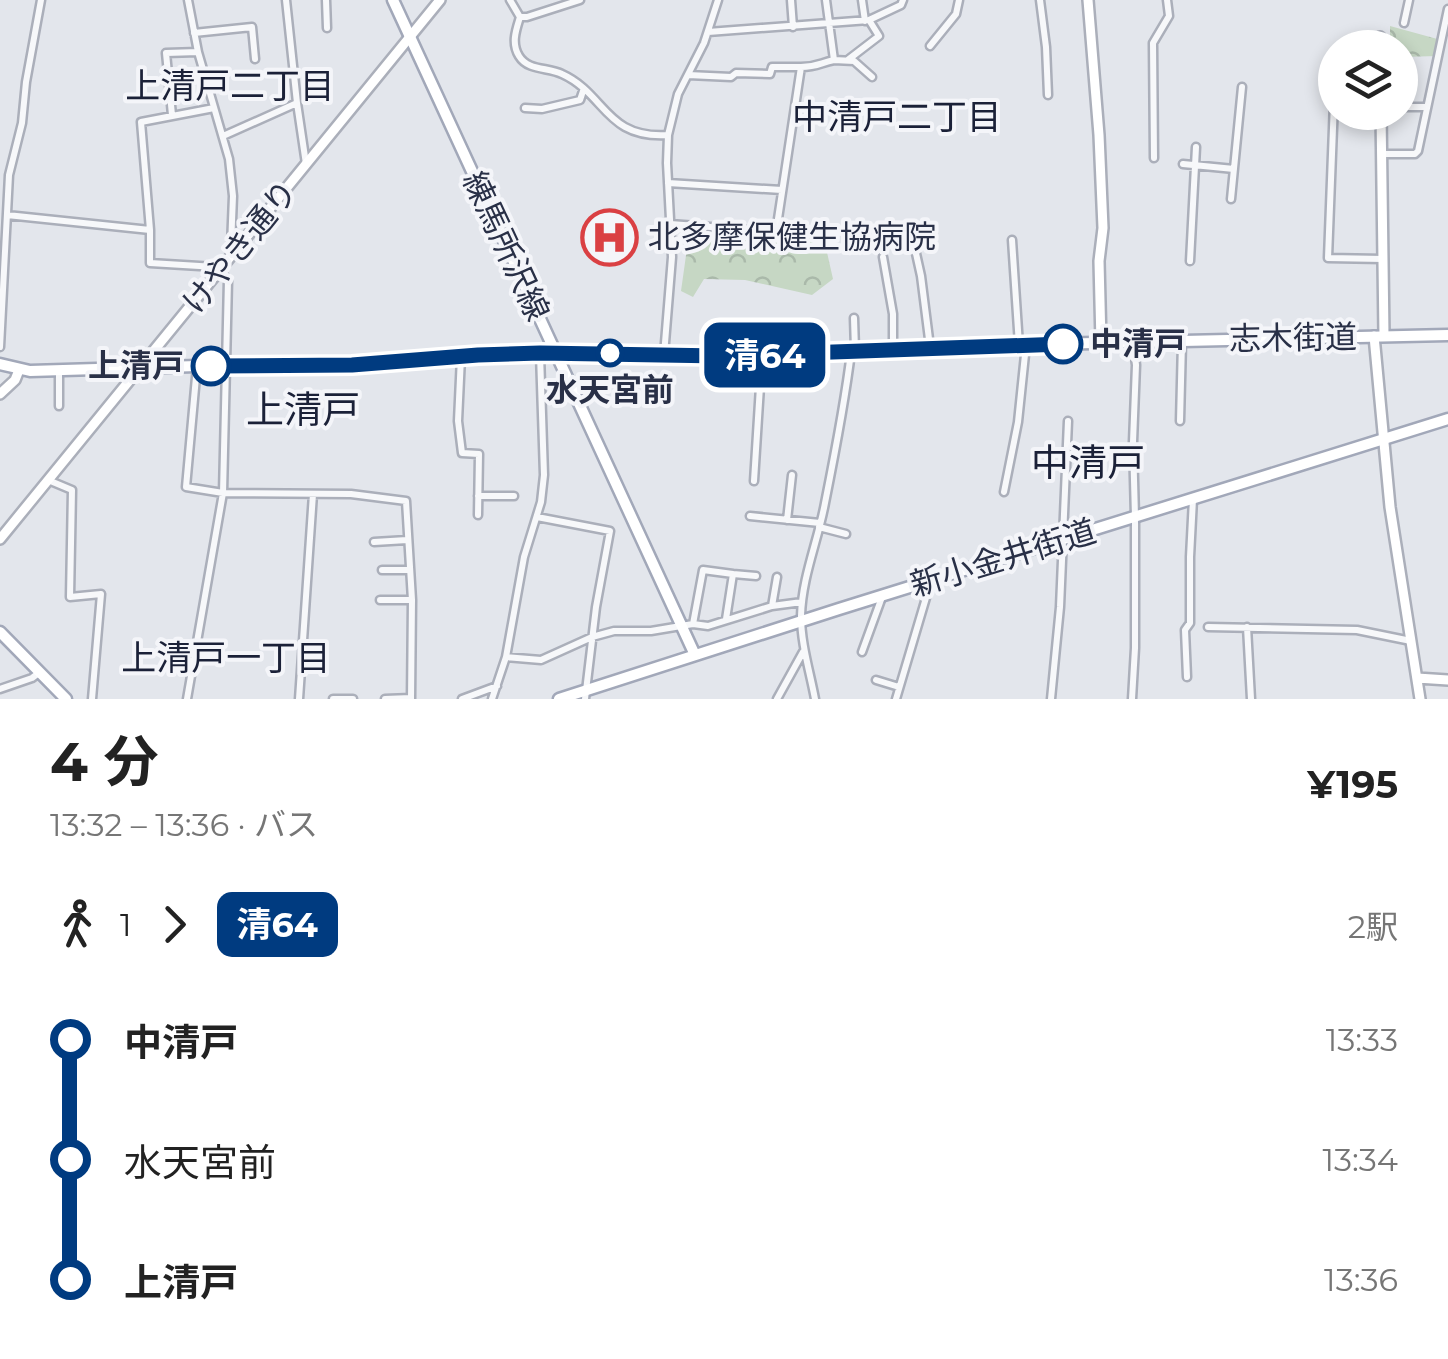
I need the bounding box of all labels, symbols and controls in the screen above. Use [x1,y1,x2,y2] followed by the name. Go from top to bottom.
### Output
[1318,30,1418,130] map controls
[1318,30,1418,130] button: layers
[125,64,335,107] district label: 上清戸二丁目
[792,95,1002,138] district label: 中清戸二丁目
[455,165,558,327] street label: 練馬所沢線
[174,172,305,321] street label: けやき通り
[579,207,639,267] hospital icon: 北多摩保健生協病院
[648,217,936,256] place label: 北多摩保健生協病院
[1229,317,1357,358] street label: 志木街道
[708,322,822,388] line badge: 清64
[1090,324,1186,363] place label: 中清戸
[1044,325,1082,363] marker: 中清戸
[724,334,806,377] text: 清64
[597,340,623,366] marker: 水天宮前
[88,346,184,385] place label: 上清戸
[192,347,230,385] marker: 上清戸
[546,370,674,409] place label: 水天宮前
[246,386,360,433] district label: 上清戸
[1031,439,1145,486] district label: 中清戸
[905,511,1100,604] street label: 新小金井街道
[121,636,331,679] district label: 上清戸一丁目
[50,728,158,795] text: 4 分
[1307,761,1398,808] text: ¥195
[50,805,318,844] text: 13:32 – 13:36 · バス
[50,897,105,952] icon: walk
[147,897,202,952] icon: forward
[237,903,318,946] text: 清64
[120,905,132,944] text: 1
[1348,907,1398,946] text: 2駅
[124,1019,238,1066] text: 中清戸
[1326,1020,1398,1059] text: 13:33
[124,1139,276,1186] text: 水天宮前
[1322,1140,1398,1179] text: 13:34
[124,1259,238,1306] text: 上清戸
[1324,1260,1398,1299] text: 13:36

